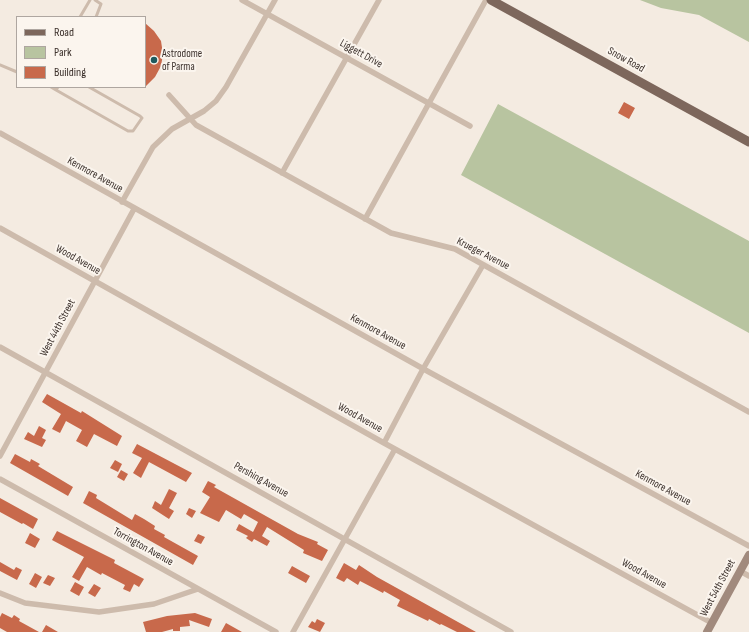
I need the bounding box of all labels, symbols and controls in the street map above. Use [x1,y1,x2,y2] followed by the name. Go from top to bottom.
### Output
[16,16,146,88] legend
[54,25,74,40] text: Road
[337,37,385,71] street label: Liggett Drive
[605,44,647,76] street label: Snow Road
[54,45,72,60] text: Park
[162,47,202,73] place label: Astrodome of Parma
[149,55,159,65] marker: Astrodome of Parma
[54,65,86,80] text: Building
[65,154,125,196] street label: Kenmore Avenue
[454,235,512,273] street label: Krueger Avenue
[53,242,103,278] street label: Wood Avenue
[37,297,79,359] street label: West 44th Street
[348,311,408,353] street label: Kenmore Avenue
[335,400,385,436] street label: Wood Avenue
[231,460,291,500] street label: Pershing Avenue
[633,467,693,509] street label: Kenmore Avenue
[111,525,175,569] street label: Torrington Avenue
[619,556,669,592] street label: Wood Avenue
[697,557,739,619] street label: West 54th Street

